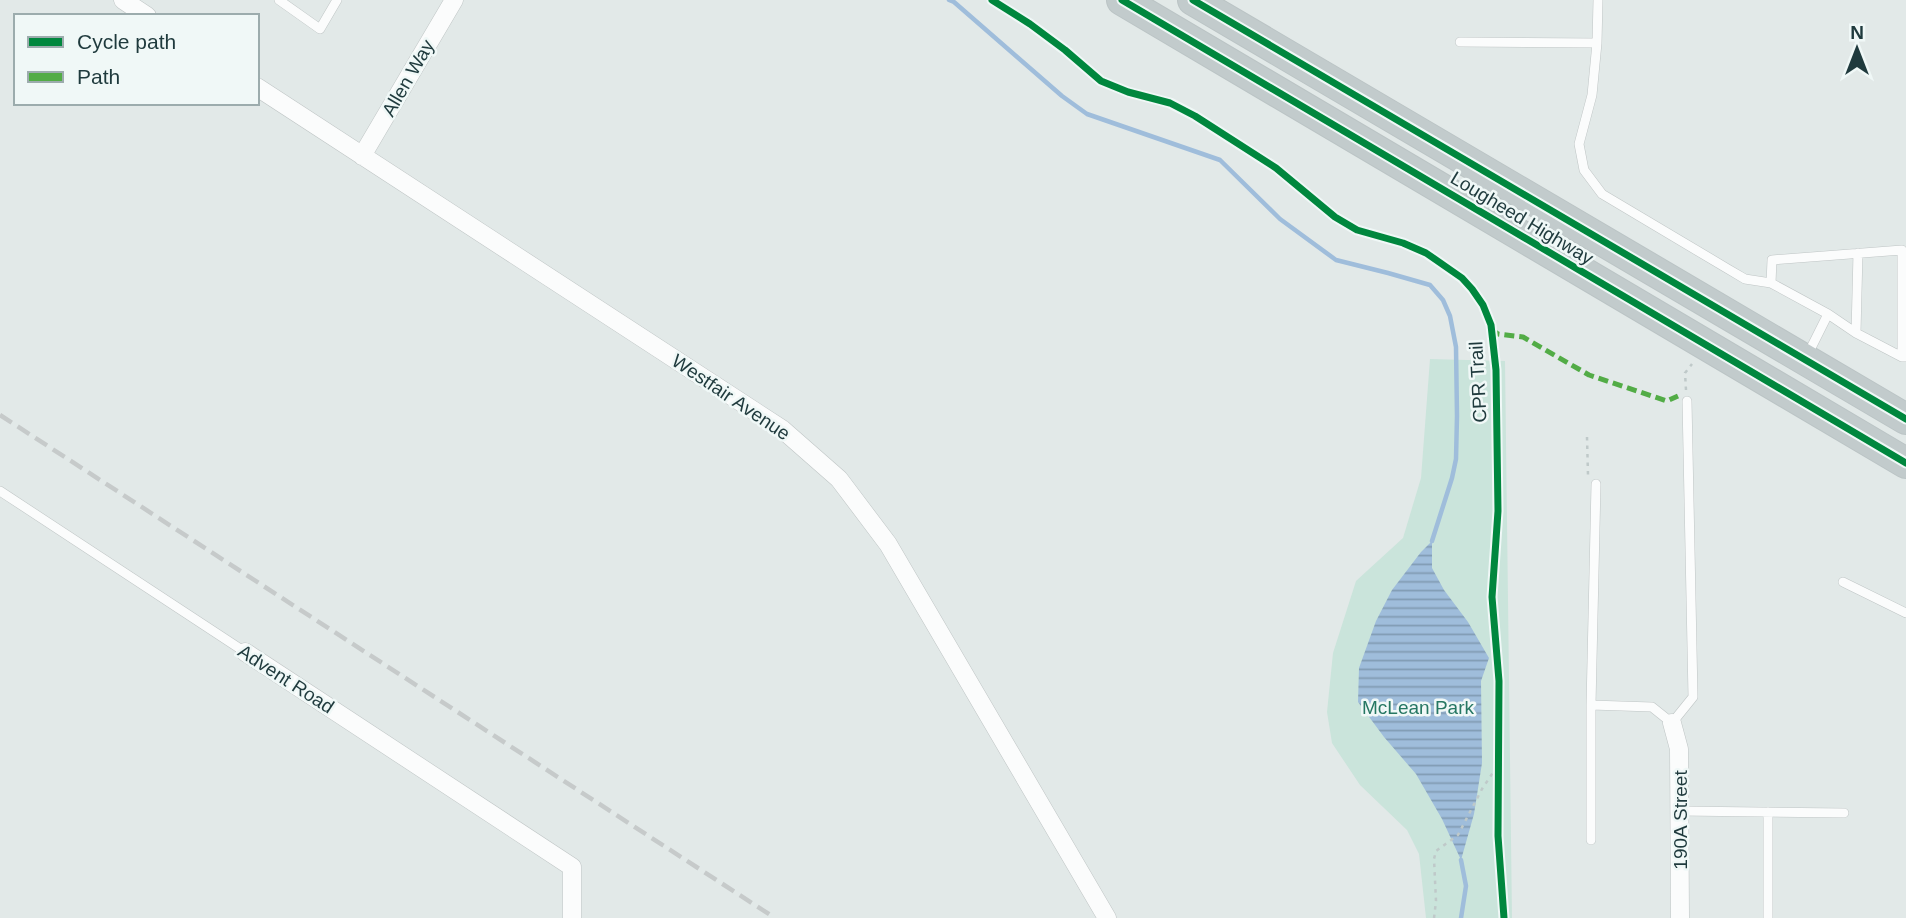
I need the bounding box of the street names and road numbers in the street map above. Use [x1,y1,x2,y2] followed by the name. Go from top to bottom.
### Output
[378,36,439,120] street label: Allen Way
[1447,167,1598,269] street label: Lougheed Highway
[1465,341,1491,423] street label: CPR Trail
[668,350,794,444] street label: Westfair Avenue
[234,640,338,718] street label: Advent Road
[1670,770,1691,870] street label: 190A Street

